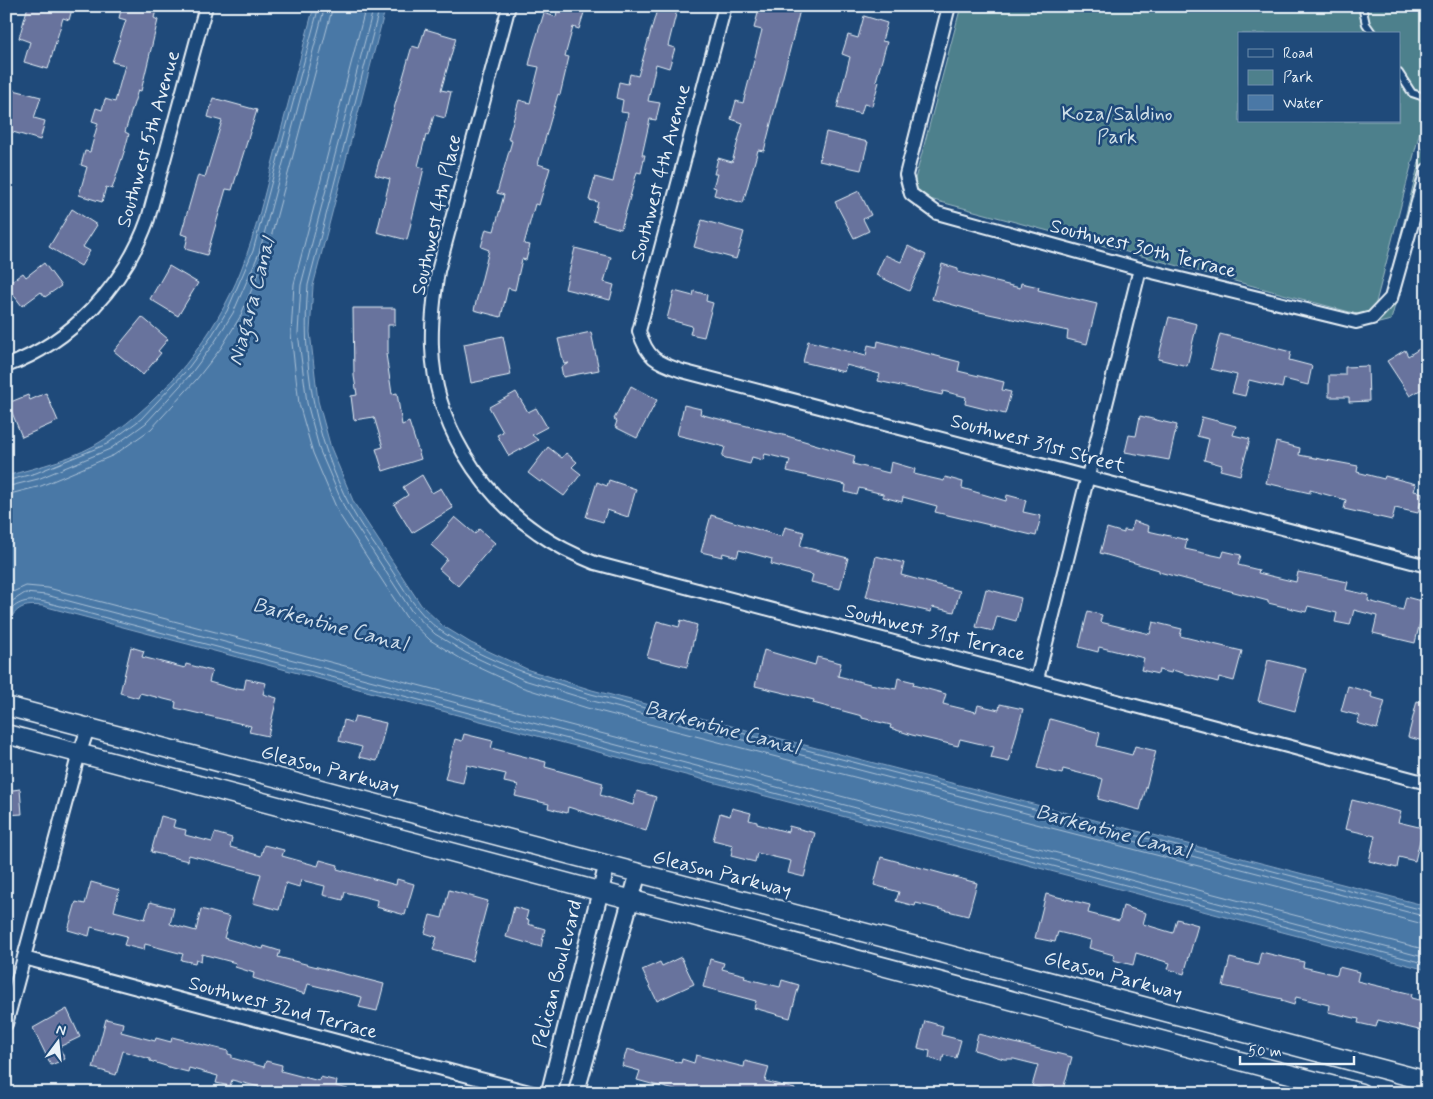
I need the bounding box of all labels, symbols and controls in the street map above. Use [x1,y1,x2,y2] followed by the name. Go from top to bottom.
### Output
[1238,32,1400,122] legend
[1283,44,1313,64] text: Road
[111,47,187,231] street label: Southwest 5th Avenue
[1283,68,1313,88] text: Park
[624,81,698,265] street label: Southwest 4th Avenue
[1283,94,1323,114] text: Water
[1061,101,1173,151] park label: Koza/Saldino Park
[405,132,469,298] street label: Southwest 4th Place
[1047,213,1239,285] street label: Southwest 30th Terrace
[222,233,285,369] water label: Niagara Canal
[947,408,1129,480] street label: Southwest 31st Street
[249,591,412,660] water label: Barkentine Canal
[842,597,1028,669] street label: Southwest 31st Terrace
[641,694,804,763] water label: Barkentine Canal
[258,739,402,801] street label: Gleason Parkway
[1032,798,1195,867] water label: Barkentine Canal
[650,844,794,904] street label: Gleason Parkway
[527,897,589,1051] street label: Pelican Boulevard
[1041,945,1185,1007] street label: Gleason Parkway
[186,970,380,1046] street label: Southwest 32nd Terrace
[32,1016,82,1066] north arrow
[54,1021,68,1040] text: N
[1240,1034,1354,1066] scale bar
[1248,1042,1282,1062] text: 50 m

